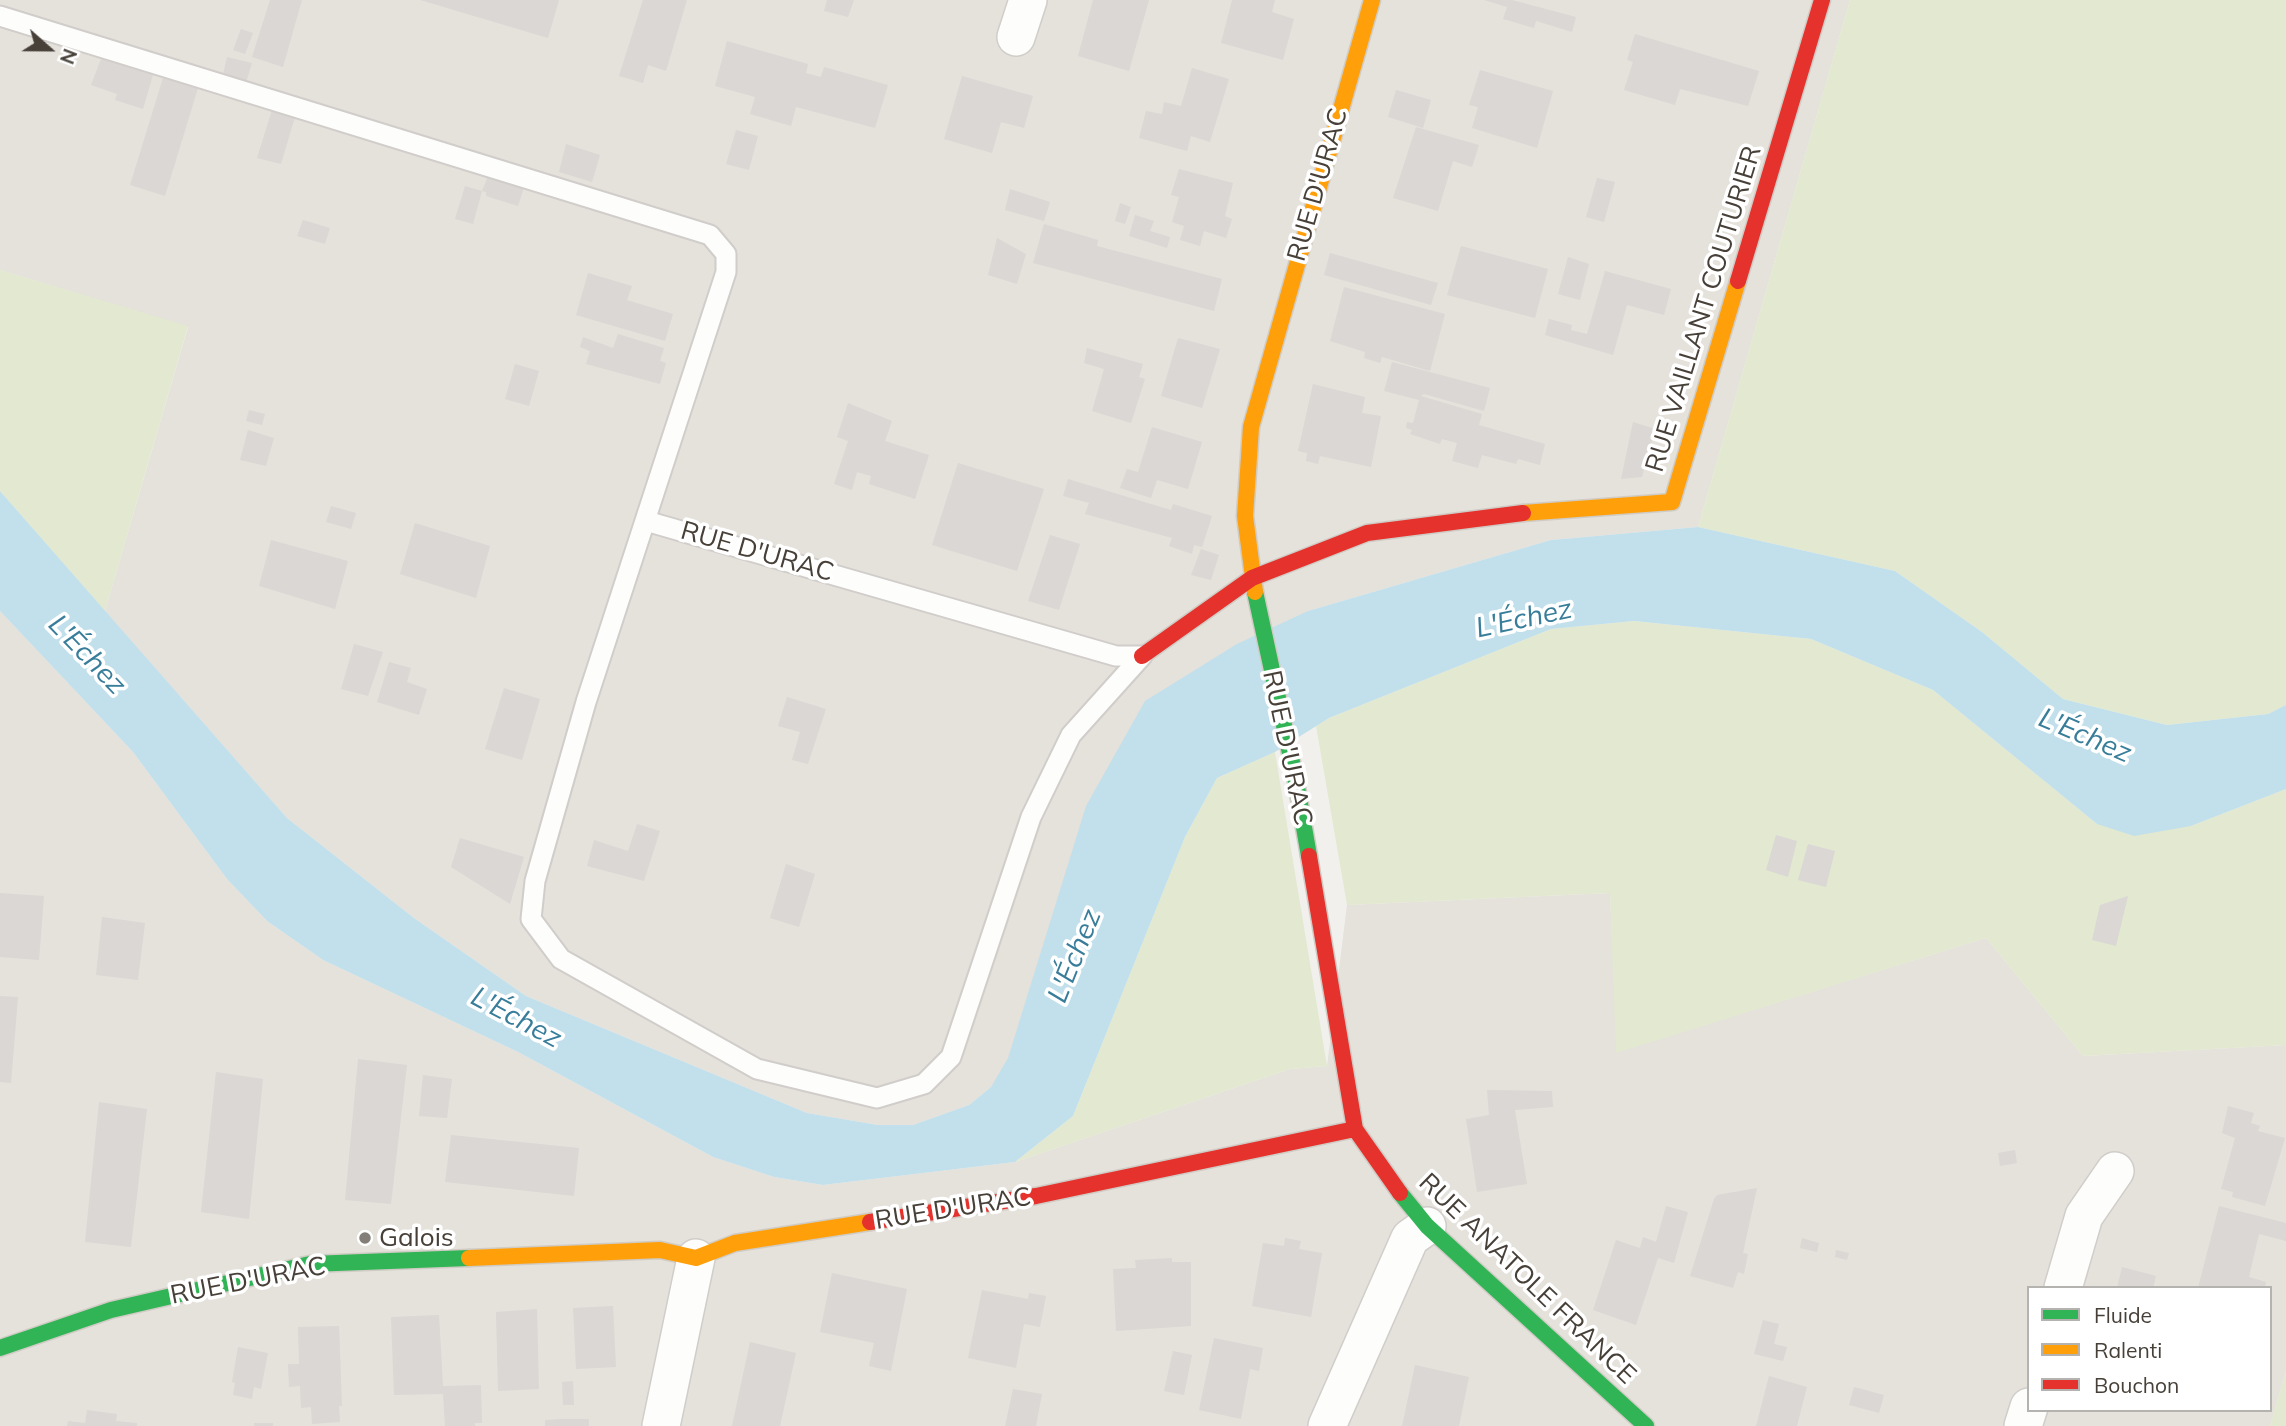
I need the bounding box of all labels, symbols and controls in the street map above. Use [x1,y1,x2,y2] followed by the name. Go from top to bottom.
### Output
[14,14,84,84] north arrow
[55,46,82,68] text: N
[1281,105,1355,265] street label: RUE D'URAC
[1639,142,1769,476] street label: RUE VAILLANT COUTURIER
[677,515,837,589] street label: RUE D'URAC
[1473,592,1575,646] water label: L'Échez
[41,608,133,702] water label: L'Échez
[1255,668,1319,828] street label: RUE D'URAC
[2033,701,2137,771] water label: L'Échez
[1041,904,1109,1008] water label: L'Échez
[465,980,567,1056] water label: L'Échez
[1412,1167,1642,1391] street label: RUE ANATOLE FRANCE
[873,1181,1033,1237] street label: RUE D'URAC
[379,1222,454,1254] place label: Galois
[357,1230,373,1246] marker: Galois
[168,1251,328,1311] street label: RUE D'URAC
[2027,1286,2272,1412] legend
[2094,1302,2152,1328] text: Fluide
[2094,1337,2162,1363] text: Ralenti
[2094,1372,2179,1398] text: Bouchon

